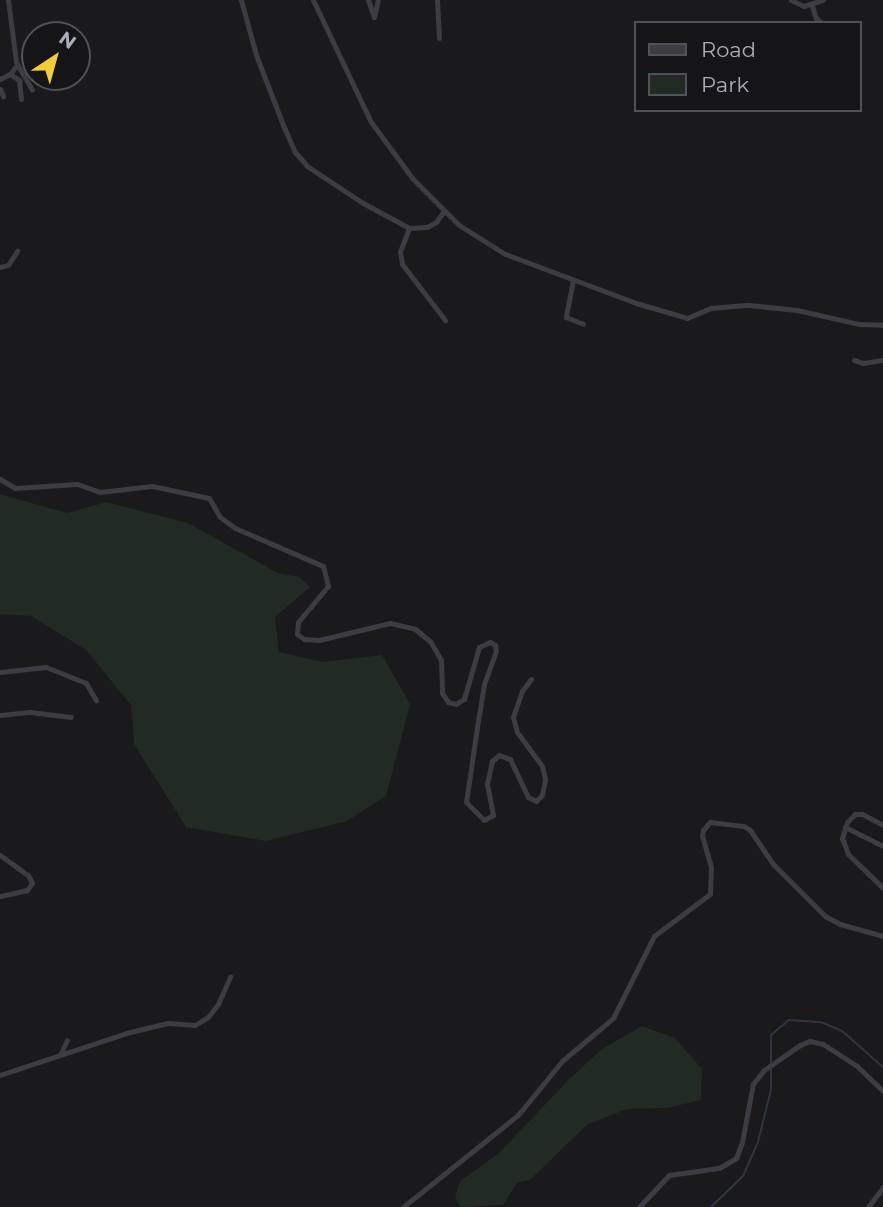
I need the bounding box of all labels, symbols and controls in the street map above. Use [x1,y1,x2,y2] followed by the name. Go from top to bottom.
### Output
[21,21,91,91] north arrow
[634,21,862,112] legend
[54,26,80,54] text: N
[701,37,756,62] text: Road
[701,72,749,97] text: Park

